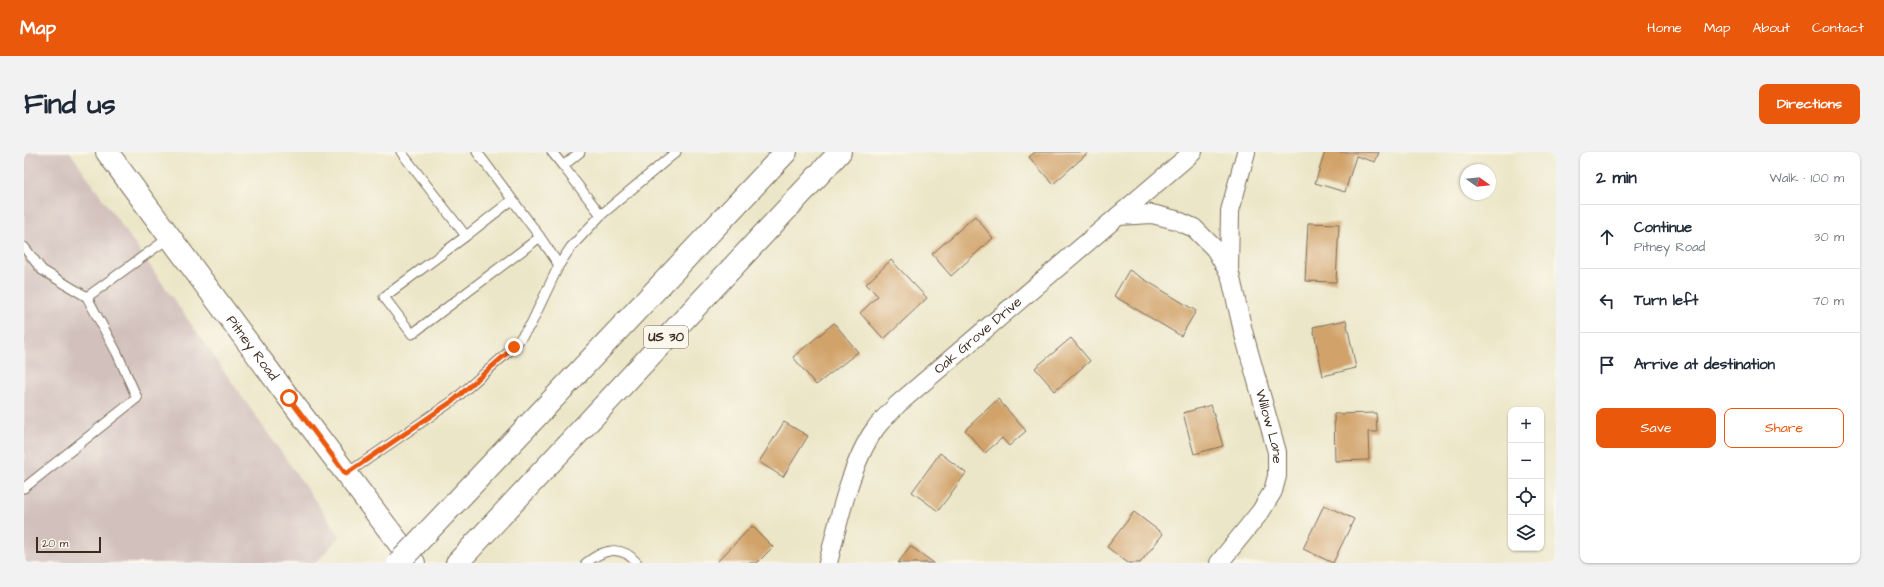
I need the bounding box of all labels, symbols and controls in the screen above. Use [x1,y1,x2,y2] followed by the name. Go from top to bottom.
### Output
[20,15,56,42] text: Map
[1647,18,1682,38] text: Home
[1704,18,1730,38] text: Map
[1752,18,1790,38] text: About
[1812,18,1864,38] text: Contact
[1759,84,1860,124] button: Directions
[24,85,115,124] text: Find us
[1460,164,1496,200] north arrow
[1596,166,1637,190] text: 2 min
[1770,169,1844,187] text: Walk · 100 m
[1634,217,1692,238] text: Continue
[1596,226,1618,248] icon: ahead
[1814,228,1844,246] text: 30 m
[1634,238,1705,256] text: Pitney Road
[1596,290,1618,312] icon: left
[1634,290,1698,311] text: Turn left
[930,292,1027,379] street label: Oak Grove Drive
[1812,292,1844,310] text: 70 m
[221,311,283,385] street label: Pitney Road
[644,326,688,348] road number: US 30
[505,338,523,356] route end
[1596,354,1618,376] icon: arrive
[1634,354,1775,375] text: Arrive at destination
[1250,387,1287,464] street label: Willow Lane
[280,389,298,407] route start
[1508,407,1544,551] map controls
[1508,407,1544,443] button: +
[1596,408,1716,448] button: Save
[1724,408,1844,448] button: Share
[1508,443,1544,479] button: −
[1508,479,1544,515] button: locate
[1508,515,1544,551] button: layers
[36,535,101,554] scale bar
[42,536,68,551] text: 20 m

